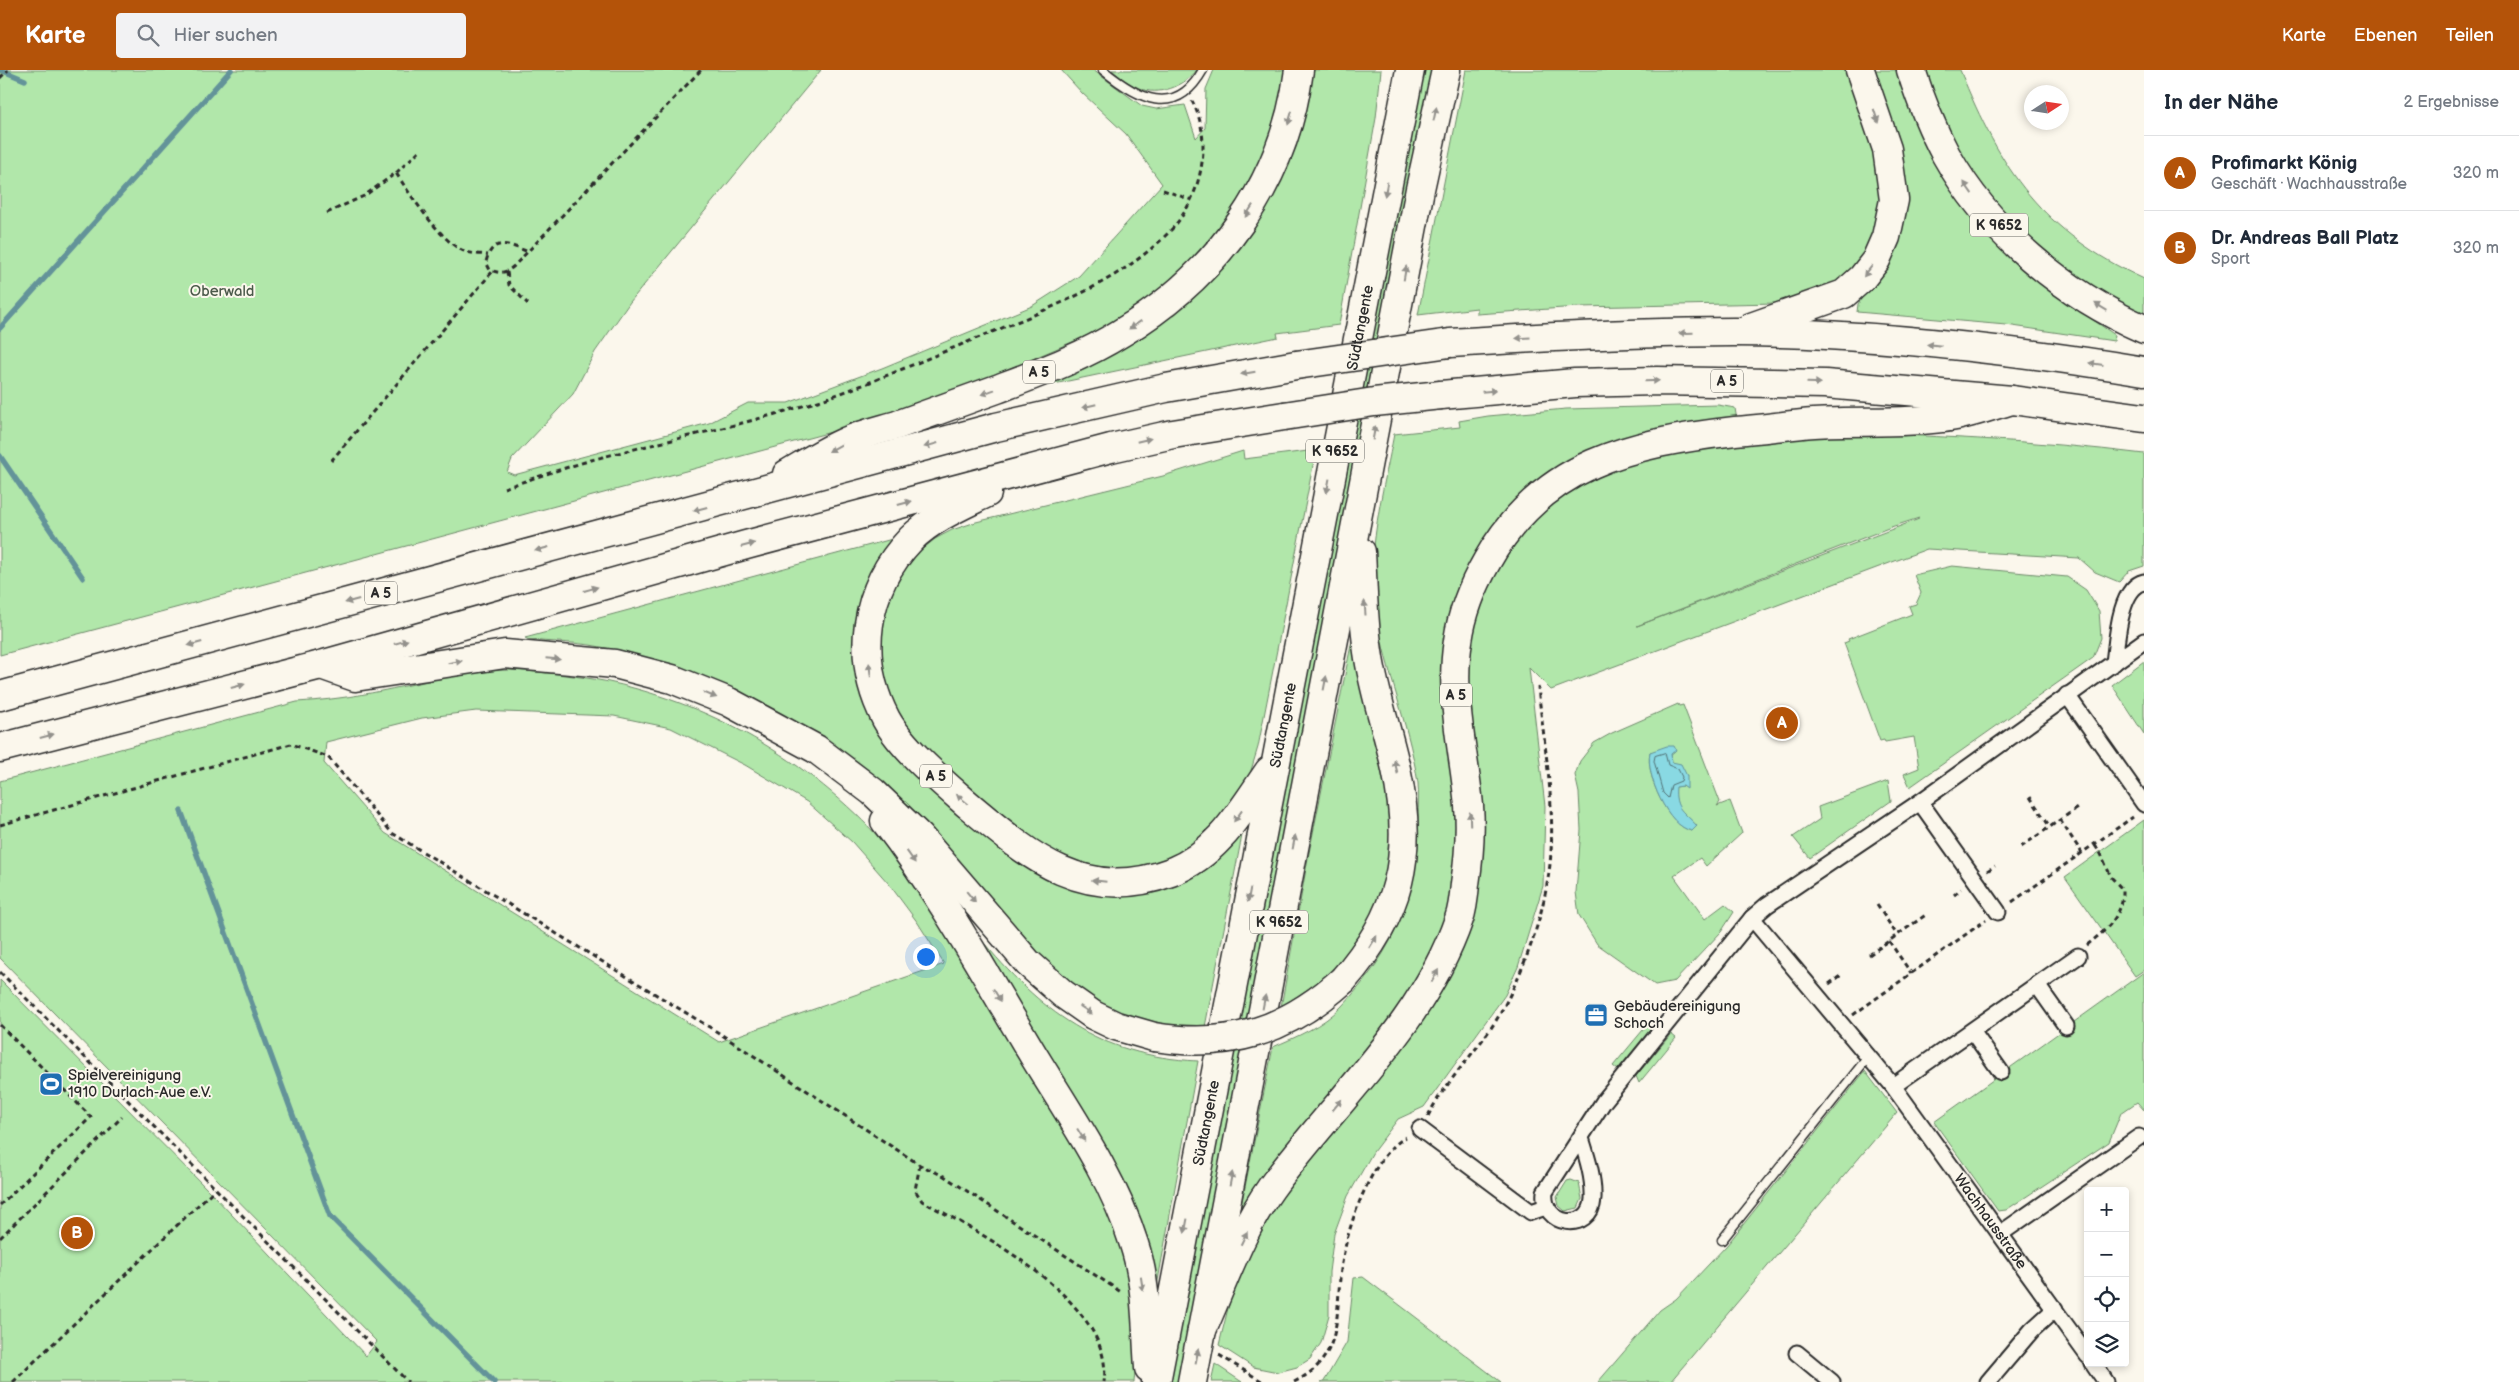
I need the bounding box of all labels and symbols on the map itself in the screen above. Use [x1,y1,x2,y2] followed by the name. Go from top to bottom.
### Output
[2024,85,2069,130] north arrow
[1431,106,1439,121] one-way arrow
[1873,109,1880,124] one-way arrow
[1285,110,1293,125] one-way arrow
[1382,181,1390,196] one-way arrow
[1963,181,1973,194] one-way arrow
[1245,204,1254,218] one-way arrow
[1970,214,2028,236] road number: K 9652
[1862,264,1873,277] one-way arrow
[1401,265,1409,281] one-way arrow
[190,282,254,301] park label: Oberwald
[1343,283,1378,372] street label: Südtangente
[2094,303,2107,312] one-way arrow
[1129,320,1142,329] one-way arrow
[1678,329,1694,337] one-way arrow
[1515,335,1531,343] one-way arrow
[1926,341,1942,349] one-way arrow
[1023,360,1055,384] road number: A 5
[2087,360,2103,368] one-way arrow
[1239,370,1255,378] one-way arrow
[1711,370,1743,392] road number: A 5
[1644,377,1660,385] one-way arrow
[1806,380,1822,388] one-way arrow
[1482,386,1498,394] one-way arrow
[980,388,995,396] one-way arrow
[1081,402,1096,410] one-way arrow
[1370,425,1378,440] one-way arrow
[1137,436,1152,444] one-way arrow
[1306,440,1364,462] road number: K 9652
[923,441,939,449] one-way arrow
[829,443,842,452] one-way arrow
[1324,478,1332,493] one-way arrow
[897,499,912,507] one-way arrow
[692,505,707,513] one-way arrow
[740,540,755,548] one-way arrow
[535,546,550,554] one-way arrow
[365,582,397,604] road number: A 5
[584,584,599,592] one-way arrow
[344,598,359,606] one-way arrow
[1360,600,1368,616] one-way arrow
[394,638,409,646] one-way arrow
[187,640,203,648] one-way arrow
[545,655,561,663] one-way arrow
[447,657,463,665] one-way arrow
[866,662,874,678] one-way arrow
[1321,675,1329,690] one-way arrow
[1266,681,1301,769] street label: Südtangente
[231,682,246,690] one-way arrow
[1440,684,1472,706] road number: A 5
[703,692,718,699] one-way arrow
[1766,704,1798,742] pin: A
[40,732,55,740] one-way arrow
[1392,759,1400,774] one-way arrow
[920,764,952,788] road number: A 5
[956,793,968,805] one-way arrow
[1233,809,1243,823] one-way arrow
[1465,811,1473,827] one-way arrow
[1290,834,1298,850] one-way arrow
[906,851,916,864] one-way arrow
[1090,877,1106,885] one-way arrow
[1245,887,1253,903] one-way arrow
[965,891,976,904] one-way arrow
[1250,910,1308,934] road number: K 9652
[1368,936,1378,949] one-way arrow
[913,944,939,970] your location
[1431,969,1439,983] one-way arrow
[993,989,1002,1002] one-way arrow
[1260,994,1268,1009] one-way arrow
[1614,997,1741,1033] place label: Gebäudereinigung Schoch
[1583,1002,1609,1028] office icon: Gebäudereinigung Schoch
[1080,1005,1093,1015] one-way arrow
[68,1066,211,1102] place label: Spielvereinigung 1910 Durlach-Aue e.V.
[38,1071,64,1097] sports icon: Spielvereinigung 1910 Durlach-Aue e.V.
[1189,1079,1224,1167] street label: Südtangente
[1332,1099,1343,1112] one-way arrow
[1076,1128,1085,1141] one-way arrow
[1227,1170,1235,1186] one-way arrow
[1950,1170,2031,1273] street label: Wachhausstraße
[61,1214,93,1252] pin: B
[1181,1219,1189,1235] one-way arrow
[1240,1230,1248,1245] one-way arrow
[1138,1276,1146,1292] one-way arrow
[1193,1347,1201,1363] one-way arrow

